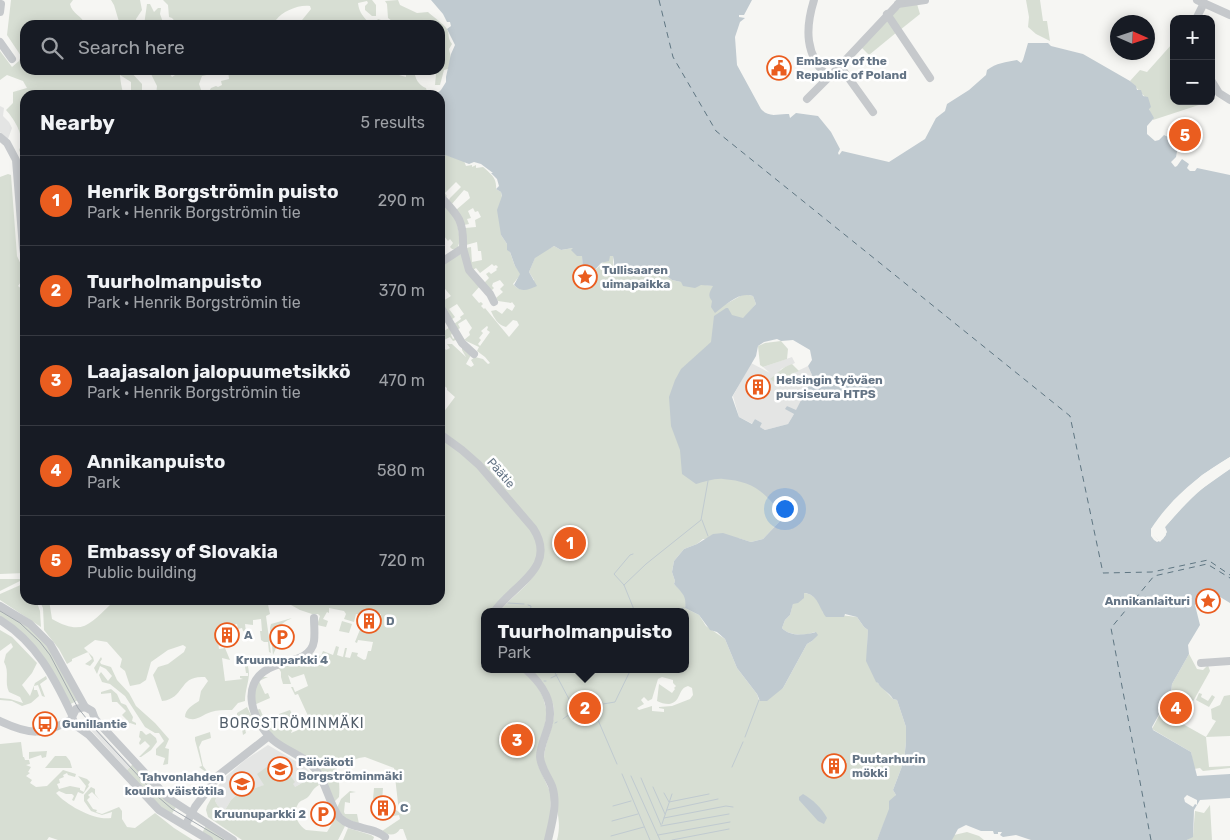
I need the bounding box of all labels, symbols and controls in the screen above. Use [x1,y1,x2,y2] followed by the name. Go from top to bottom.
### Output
[1110,15,1155,60] north arrow
[1170,15,1215,105] map controls
[1170,15,1215,60] button: +
[20,20,445,75] search box
[38,34,66,62] icon: search
[78,36,185,59] text: Search here
[796,54,907,82] place label: Embassy of the Republic of Poland
[766,55,792,81] public building icon: Embassy of the Republic of Poland
[1170,60,1215,105] button: −
[40,110,115,135] text: Nearby
[361,113,425,132] text: 5 results
[1169,116,1201,154] pin: 5
[87,180,339,203] text: Henrik Borgströmin puisto
[52,191,60,210] text: 1
[378,191,425,210] text: 290 m
[87,203,301,222] text: Park · Henrik Borgströmin tie
[602,263,670,291] place label: Tullisaaren uimapaikka
[572,264,598,290] place icon: Tullisaaren uimapaikka
[87,270,262,293] text: Tuurholmanpuisto
[51,281,61,300] text: 2
[379,281,425,300] text: 370 m
[87,293,301,312] text: Park · Henrik Borgströmin tie
[87,360,351,383] text: Laajasalon jalopuumetsikkö
[51,371,61,390] text: 3
[379,371,425,390] text: 470 m
[776,373,883,401] place label: Helsingin työväen pursiseura HTPS
[745,374,771,400] building icon: Helsingin työväen pursiseura HTPS
[87,383,301,402] text: Park · Henrik Borgströmin tie
[87,450,225,473] text: Annikanpuisto
[484,455,518,491] street label: Päätie
[51,461,61,480] text: 4
[377,461,425,480] text: 580 m
[87,473,120,492] text: Park
[772,496,798,522] your location
[554,524,586,562] pin: 1
[87,540,278,563] text: Embassy of Slovakia
[51,551,61,570] text: 5
[379,551,425,570] text: 720 m
[87,563,197,582] text: Public building
[1195,588,1221,614] place icon: Annikanlaituri
[1105,594,1190,608] place label: Annikanlaituri
[356,608,382,634] building icon: D
[481,608,689,673] popup
[386,614,395,628] place label: D
[498,620,672,643] text: Tuurholmanpuisto
[214,622,240,648] building icon: A
[269,624,295,650] parking icon: Kruunuparkki 4
[244,628,253,642] place label: A
[498,643,531,662] text: Park
[236,653,328,667] place label: Kruunuparkki 4
[569,689,601,727] pin: 2
[1160,689,1192,727] pin: 4
[32,711,58,737] bus stop icon: Gunillantie
[219,715,365,732] district label: BORGSTRÖMINMÄKI
[62,717,127,731] place label: Gunillantie
[501,721,533,759] pin: 3
[852,752,926,780] place label: Puutarhurin mökki
[821,753,847,779] building icon: Puutarhurin mökki
[298,755,402,783] place label: Päiväkoti Borgströminmäki
[267,756,293,782] school or university icon: Päiväkoti Borgströminmäki
[125,770,224,798] place label: Tahvonlahden koulun väistötila
[229,771,255,797] school or university icon: Tahvonlahden koulun väistötila
[370,795,396,821] building icon: C
[310,801,336,827] parking icon: Kruunuparkki 2
[400,801,409,815] place label: C
[214,807,306,821] place label: Kruunuparkki 2

